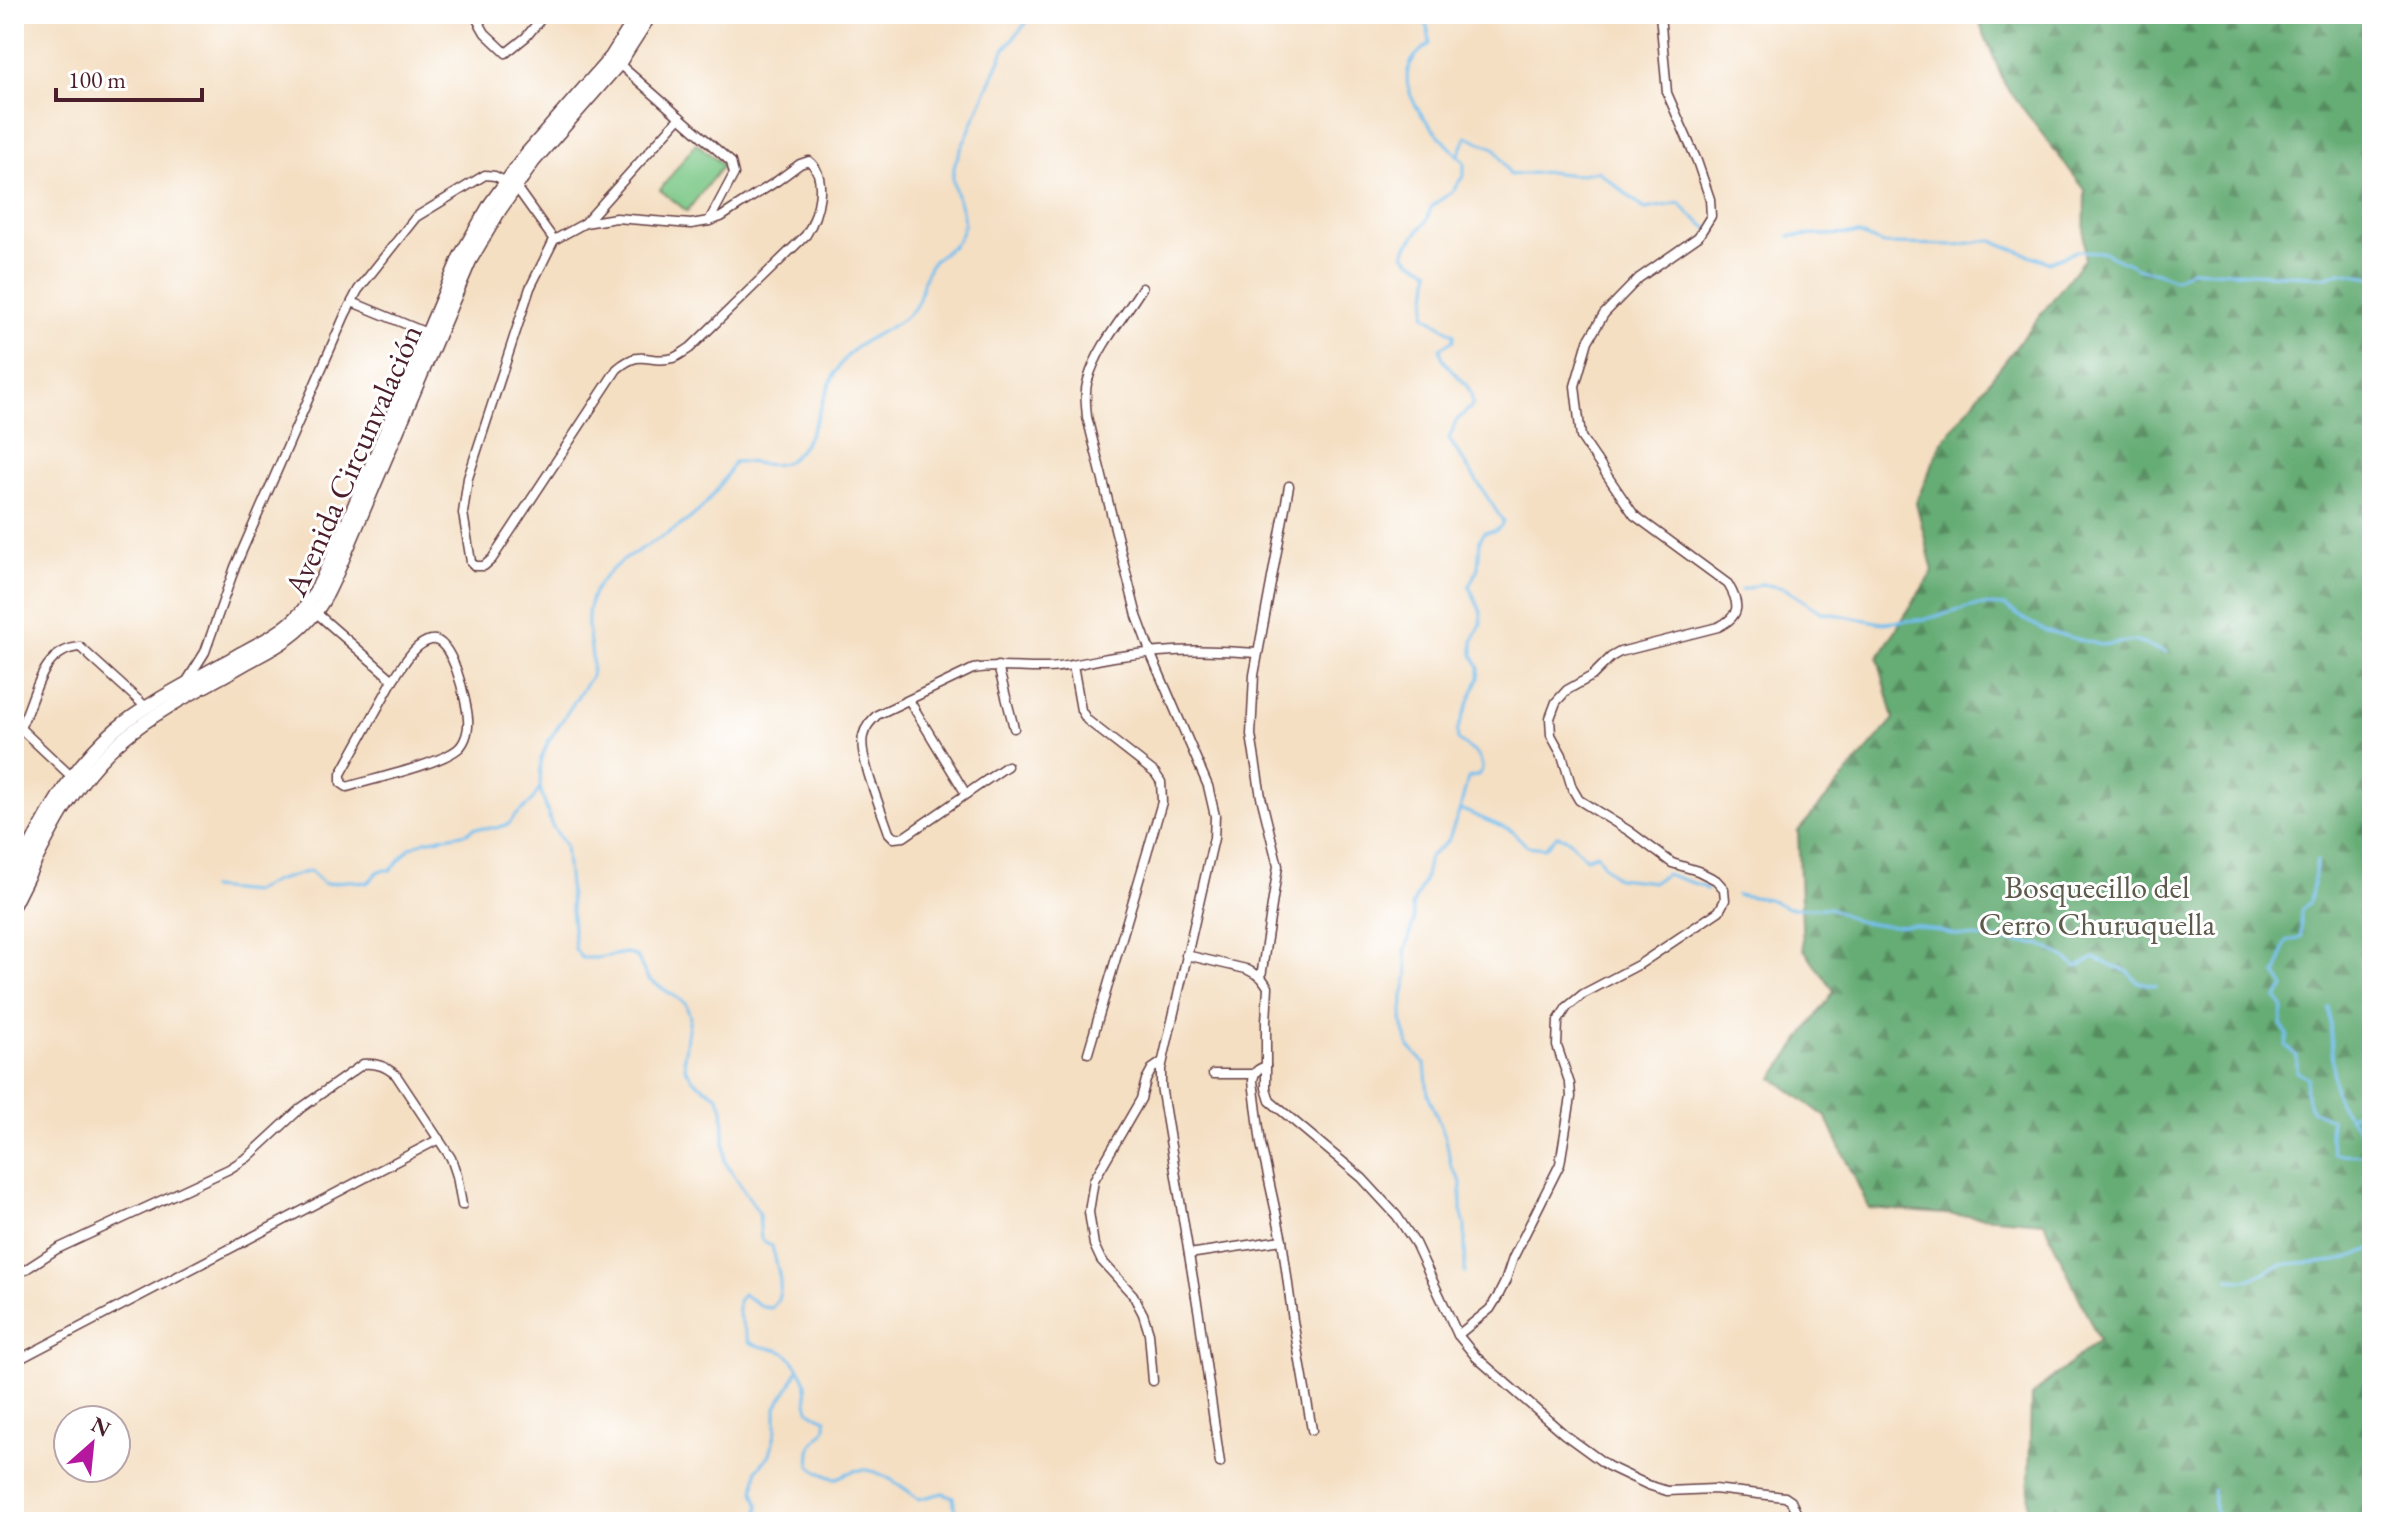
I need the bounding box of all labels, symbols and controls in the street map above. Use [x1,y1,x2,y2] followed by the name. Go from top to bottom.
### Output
[56,52,202,102] scale bar
[68,64,126,95] text: 100 m
[274,317,432,603] street label: Avenida Circunvalación
[1979,866,2216,945] park label: Bosquecillo del Cerro Churuquella
[52,1404,132,1484] north arrow
[86,1410,116,1444] text: N

